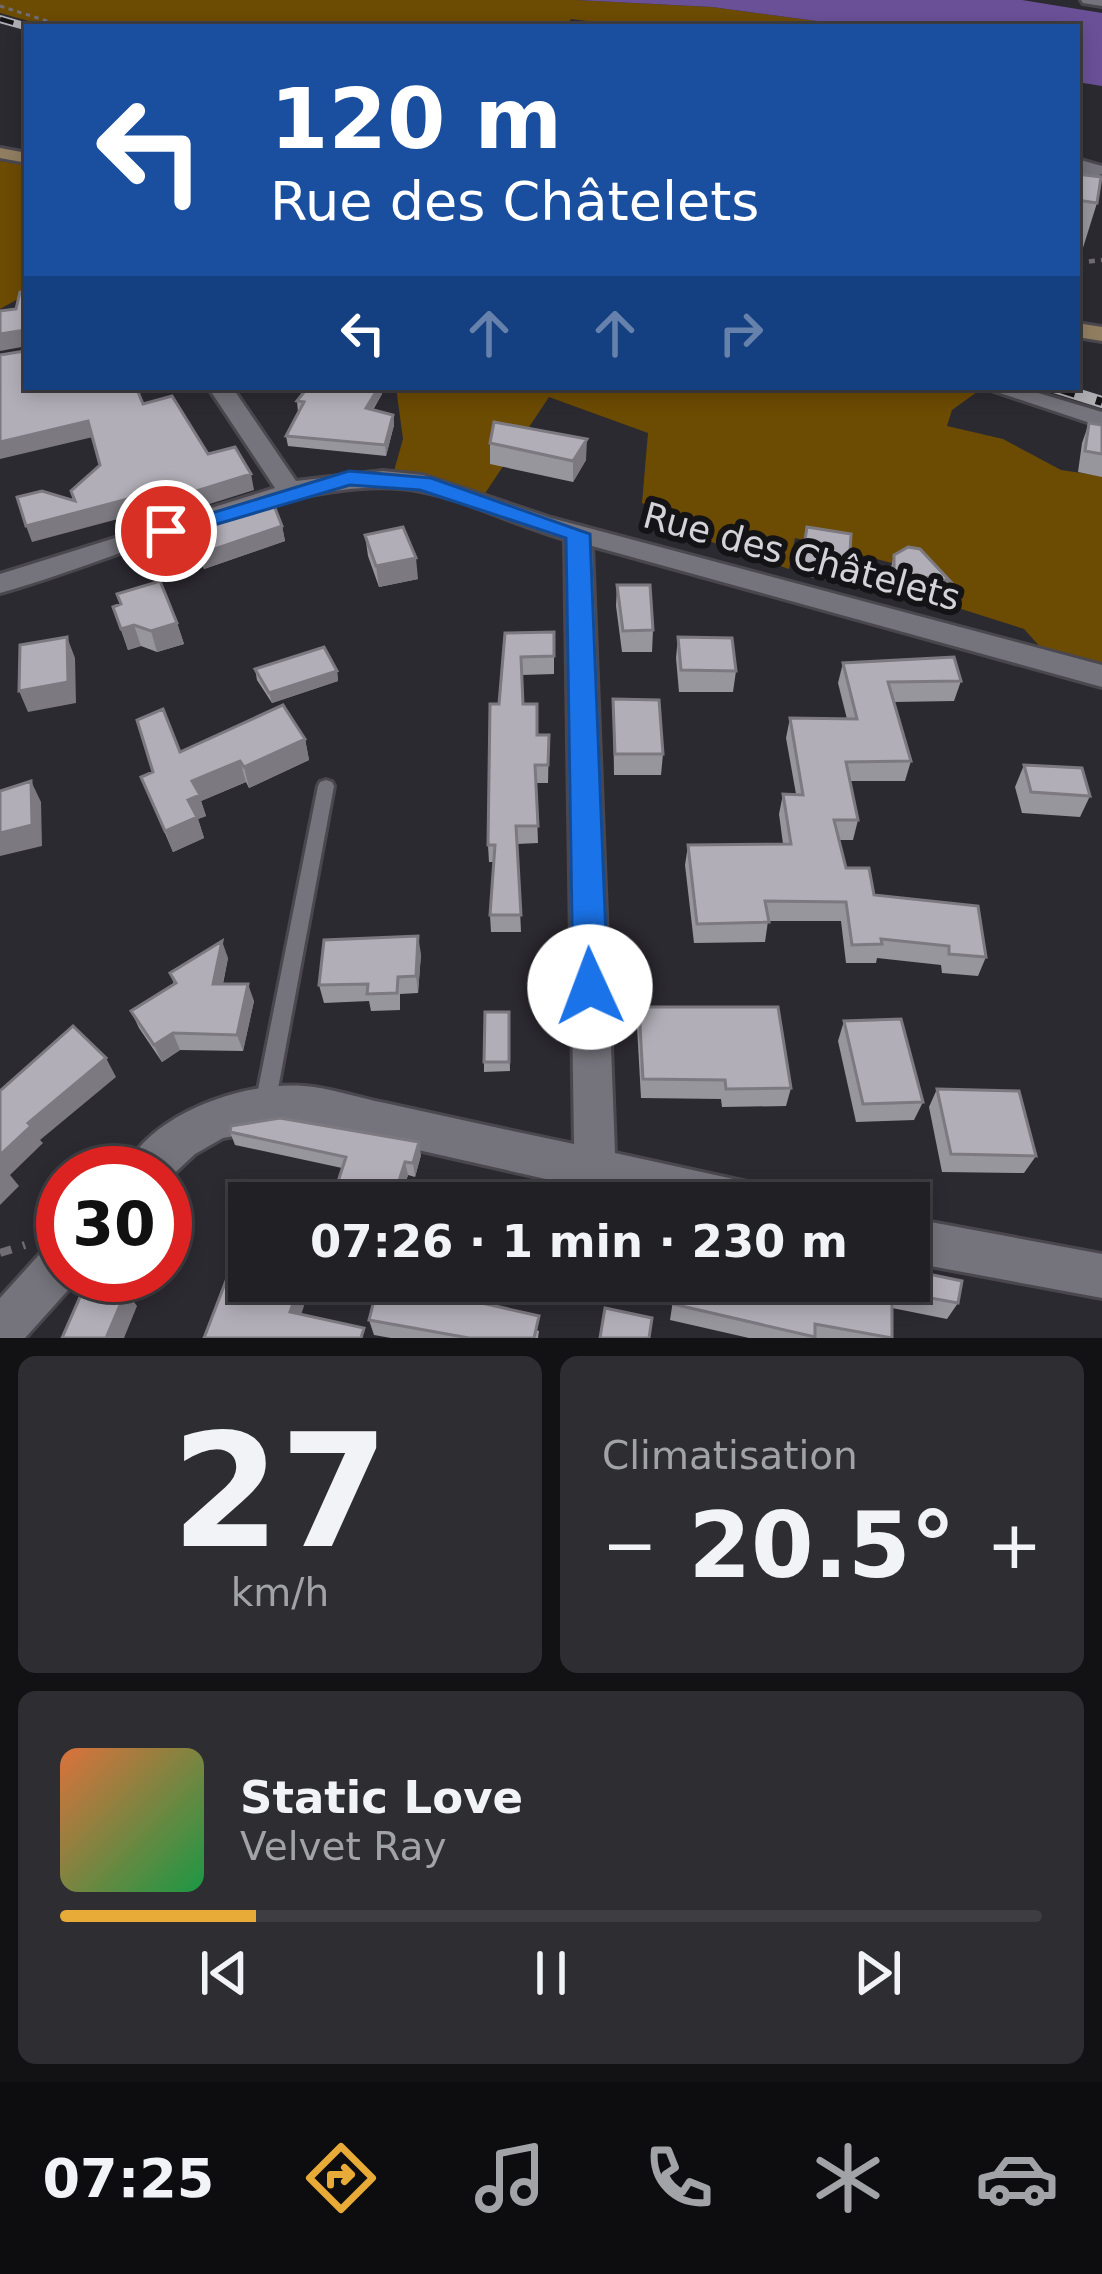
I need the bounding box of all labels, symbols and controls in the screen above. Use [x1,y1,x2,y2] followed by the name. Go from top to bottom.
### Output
[270,70,562,168] text: 120 m
[72,72,228,228] icon: left
[270,170,759,233] text: Rue des Châtelets
[330,300,396,366] icon: left
[456,300,522,366] icon: ahead
[582,300,648,366] icon: ahead
[708,300,774,366] icon: right
[115,480,217,582] pin
[639,494,965,619] street label: Rue des Châtelets
[133,498,199,564] icon: arrive
[527,924,653,1050] position arrow
[36,1146,192,1302] speed limit sign: 30
[310,1215,848,1268] text: 07:26 · 1 min · 230 m
[171,1401,389,1583] text: 27
[602,1433,858,1478] text: Climatisation
[688,1493,956,1598] text: 20.5°
[602,1507,657,1584] text: −
[987,1507,1042,1584] text: +
[231,1570,329,1615] text: km/h
[240,1771,523,1824] text: Static Love
[240,1824,446,1869] text: Velvet Ray
[191,1940,257,2006] icon: previous
[518,1940,584,2006] icon: pause
[845,1940,911,2006] icon: next
[299,2136,383,2220] icon: directions
[468,2136,552,2220] icon: music
[637,2136,721,2220] icon: phone
[806,2136,890,2220] icon: climate
[975,2136,1059,2220] icon: car
[43,2147,214,2210] text: 07:25

